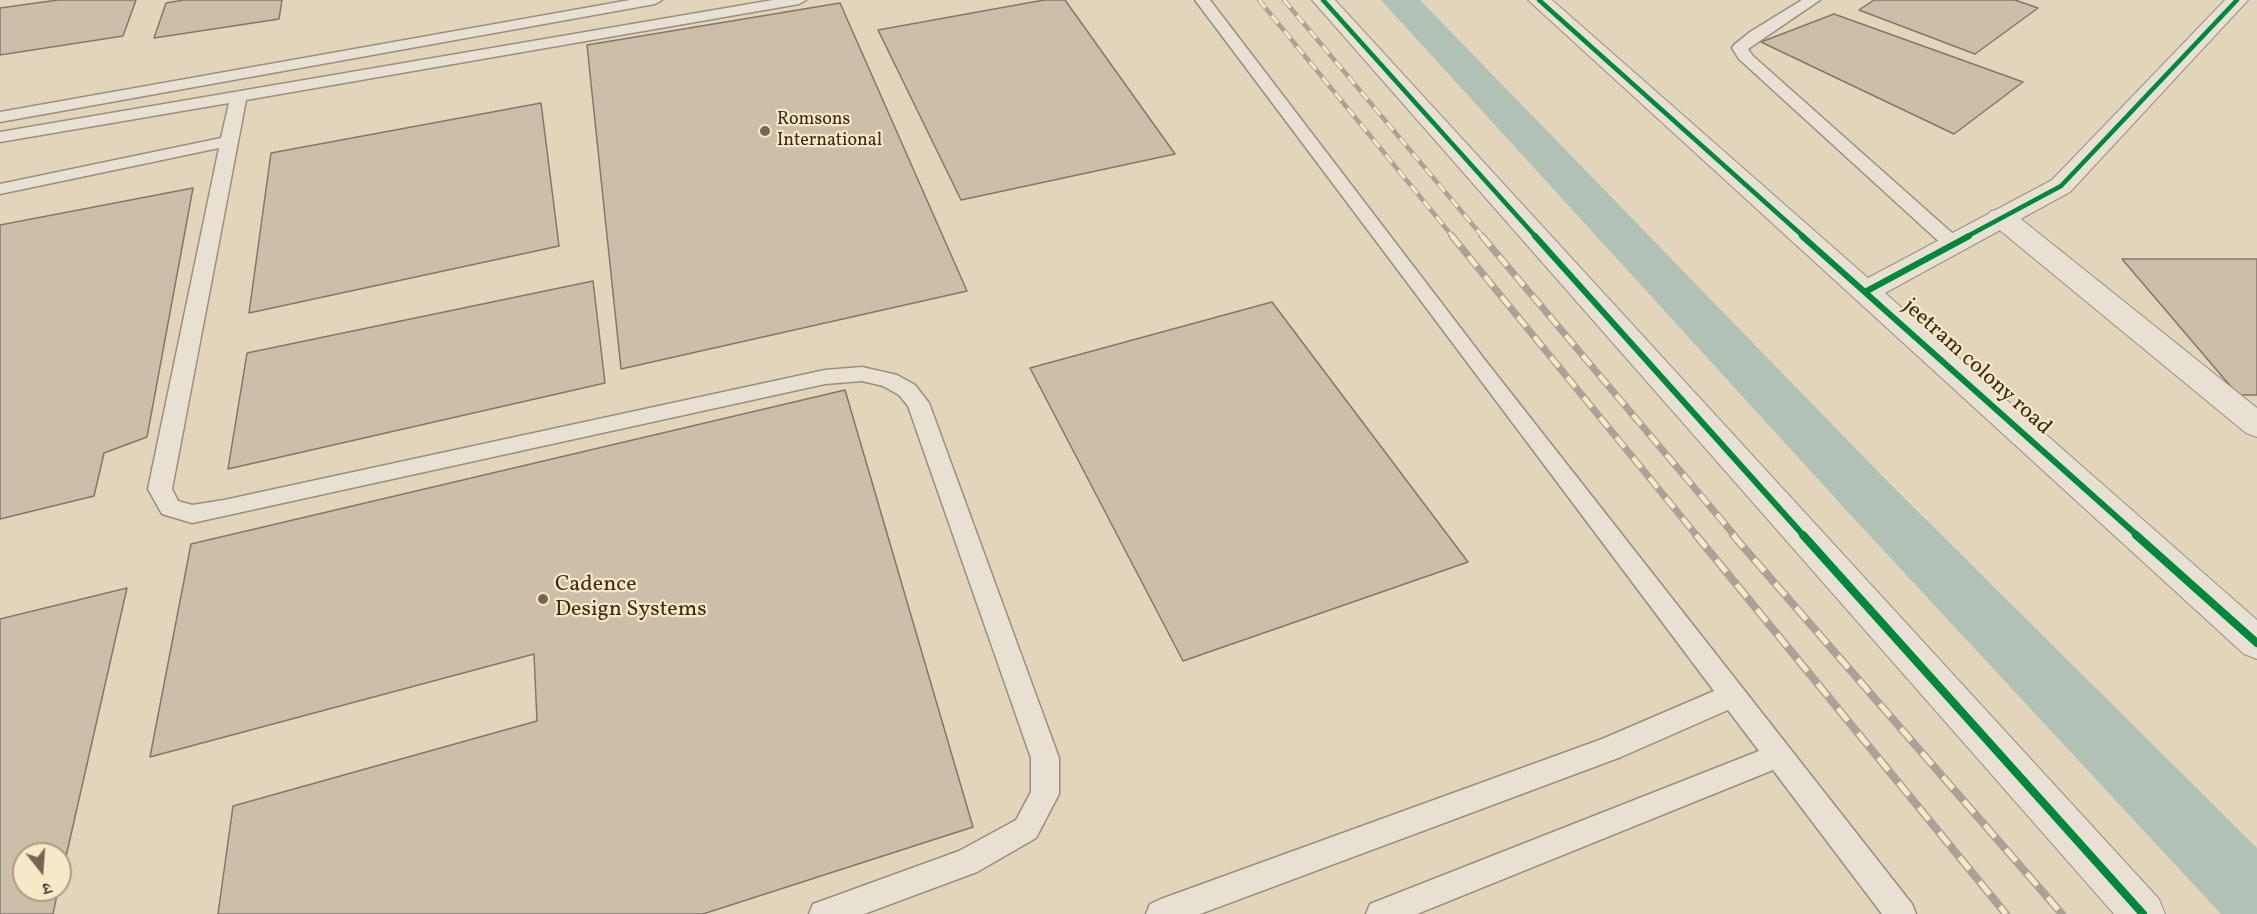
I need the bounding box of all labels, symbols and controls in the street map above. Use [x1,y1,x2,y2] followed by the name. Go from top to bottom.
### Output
[777,110,882,152] place label: Romsons International
[758,124,772,138] marker: Romsons International
[1896,294,2056,442] street label: jeetram colony road
[555,573,707,624] place label: Cadence Design Systems
[536,592,550,606] marker: Cadence Design Systems
[12,842,72,902] north arrow
[40,876,54,899] text: उ

